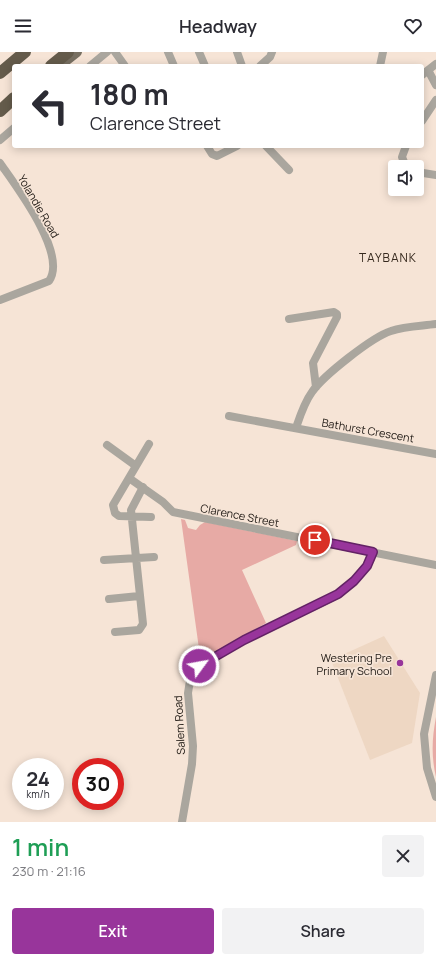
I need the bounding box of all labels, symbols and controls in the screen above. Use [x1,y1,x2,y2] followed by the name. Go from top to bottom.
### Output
[179,14,257,38] text: Headway
[12,15,34,37] icon: menu
[402,15,424,37] icon: heart
[90,75,169,113] text: 180 m
[24,80,76,132] icon: left
[90,111,221,135] text: Clarence Street
[388,160,424,196] map controls
[388,160,424,196] button: sound
[15,172,63,240] street label: Yolandie Road
[359,249,417,266] district label: TAYBANK
[321,414,415,446] street label: Bathurst Crescent
[199,500,281,530] street label: Clarence Street
[298,523,332,557] pin
[304,529,326,551] icon: arrive
[178,645,220,687] position arrow
[317,650,393,678] place label: Westering Pre Primary School
[395,658,405,668] marker: Westering Pre Primary School
[170,695,188,755] street label: Salem Road
[72,758,124,810] speed limit sign: 30
[26,765,50,792] text: 24
[26,787,50,801] text: km/h
[12,830,69,863] text: 1 min
[382,835,424,877] button: close
[12,862,86,880] text: 230 m · 21:16
[12,908,214,954] button: Exit
[222,908,424,954] button: Share

